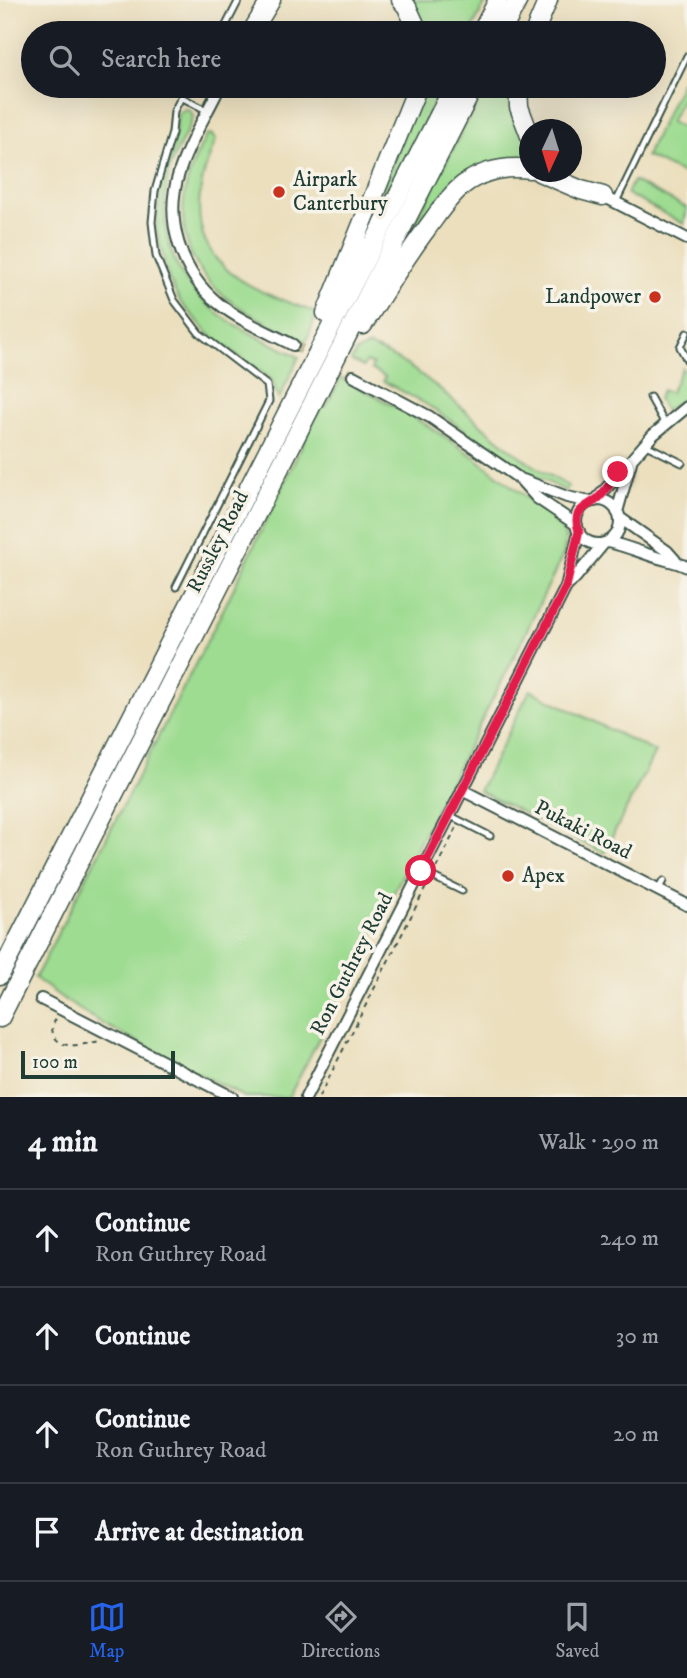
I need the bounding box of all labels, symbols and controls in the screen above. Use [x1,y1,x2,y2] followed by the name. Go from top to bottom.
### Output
[21,21,666,98] search box
[45,41,83,79] icon: search
[101,43,221,76] text: Search here
[519,119,582,182] north arrow
[293,167,389,217] place label: Airpark Canterbury
[271,184,287,200] marker: Airpark Canterbury
[545,284,641,310] place label: Landpower
[647,289,663,305] marker: Landpower
[602,456,633,487] route end
[181,486,255,597] street label: Russley Road
[530,794,636,866] street label: Pukaki Road
[405,855,436,886] route start
[522,863,565,889] place label: Apex
[500,868,516,884] marker: Apex
[305,888,399,1040] street label: Ron Guthrey Road
[21,1048,175,1080] scale bar
[32,1051,78,1074] text: 100 m
[28,1124,98,1161] text: 4 min
[538,1128,659,1157] text: Walk · 290 m
[95,1207,190,1240] text: Continue
[28,1219,66,1257] icon: ahead
[600,1224,659,1253] text: 240 m
[95,1240,267,1269] text: Ron Guthrey Road
[28,1317,66,1355] icon: ahead
[95,1320,190,1353] text: Continue
[616,1322,659,1351] text: 30 m
[95,1403,190,1436] text: Continue
[28,1415,66,1453] icon: ahead
[613,1420,659,1449] text: 20 m
[95,1436,267,1465] text: Ron Guthrey Road
[28,1513,66,1551] icon: arrive
[95,1516,304,1549] text: Arrive at destination
[88,1598,126,1663] tab: Map
[301,1598,380,1663] tab: Directions
[556,1598,599,1663] tab: Saved

